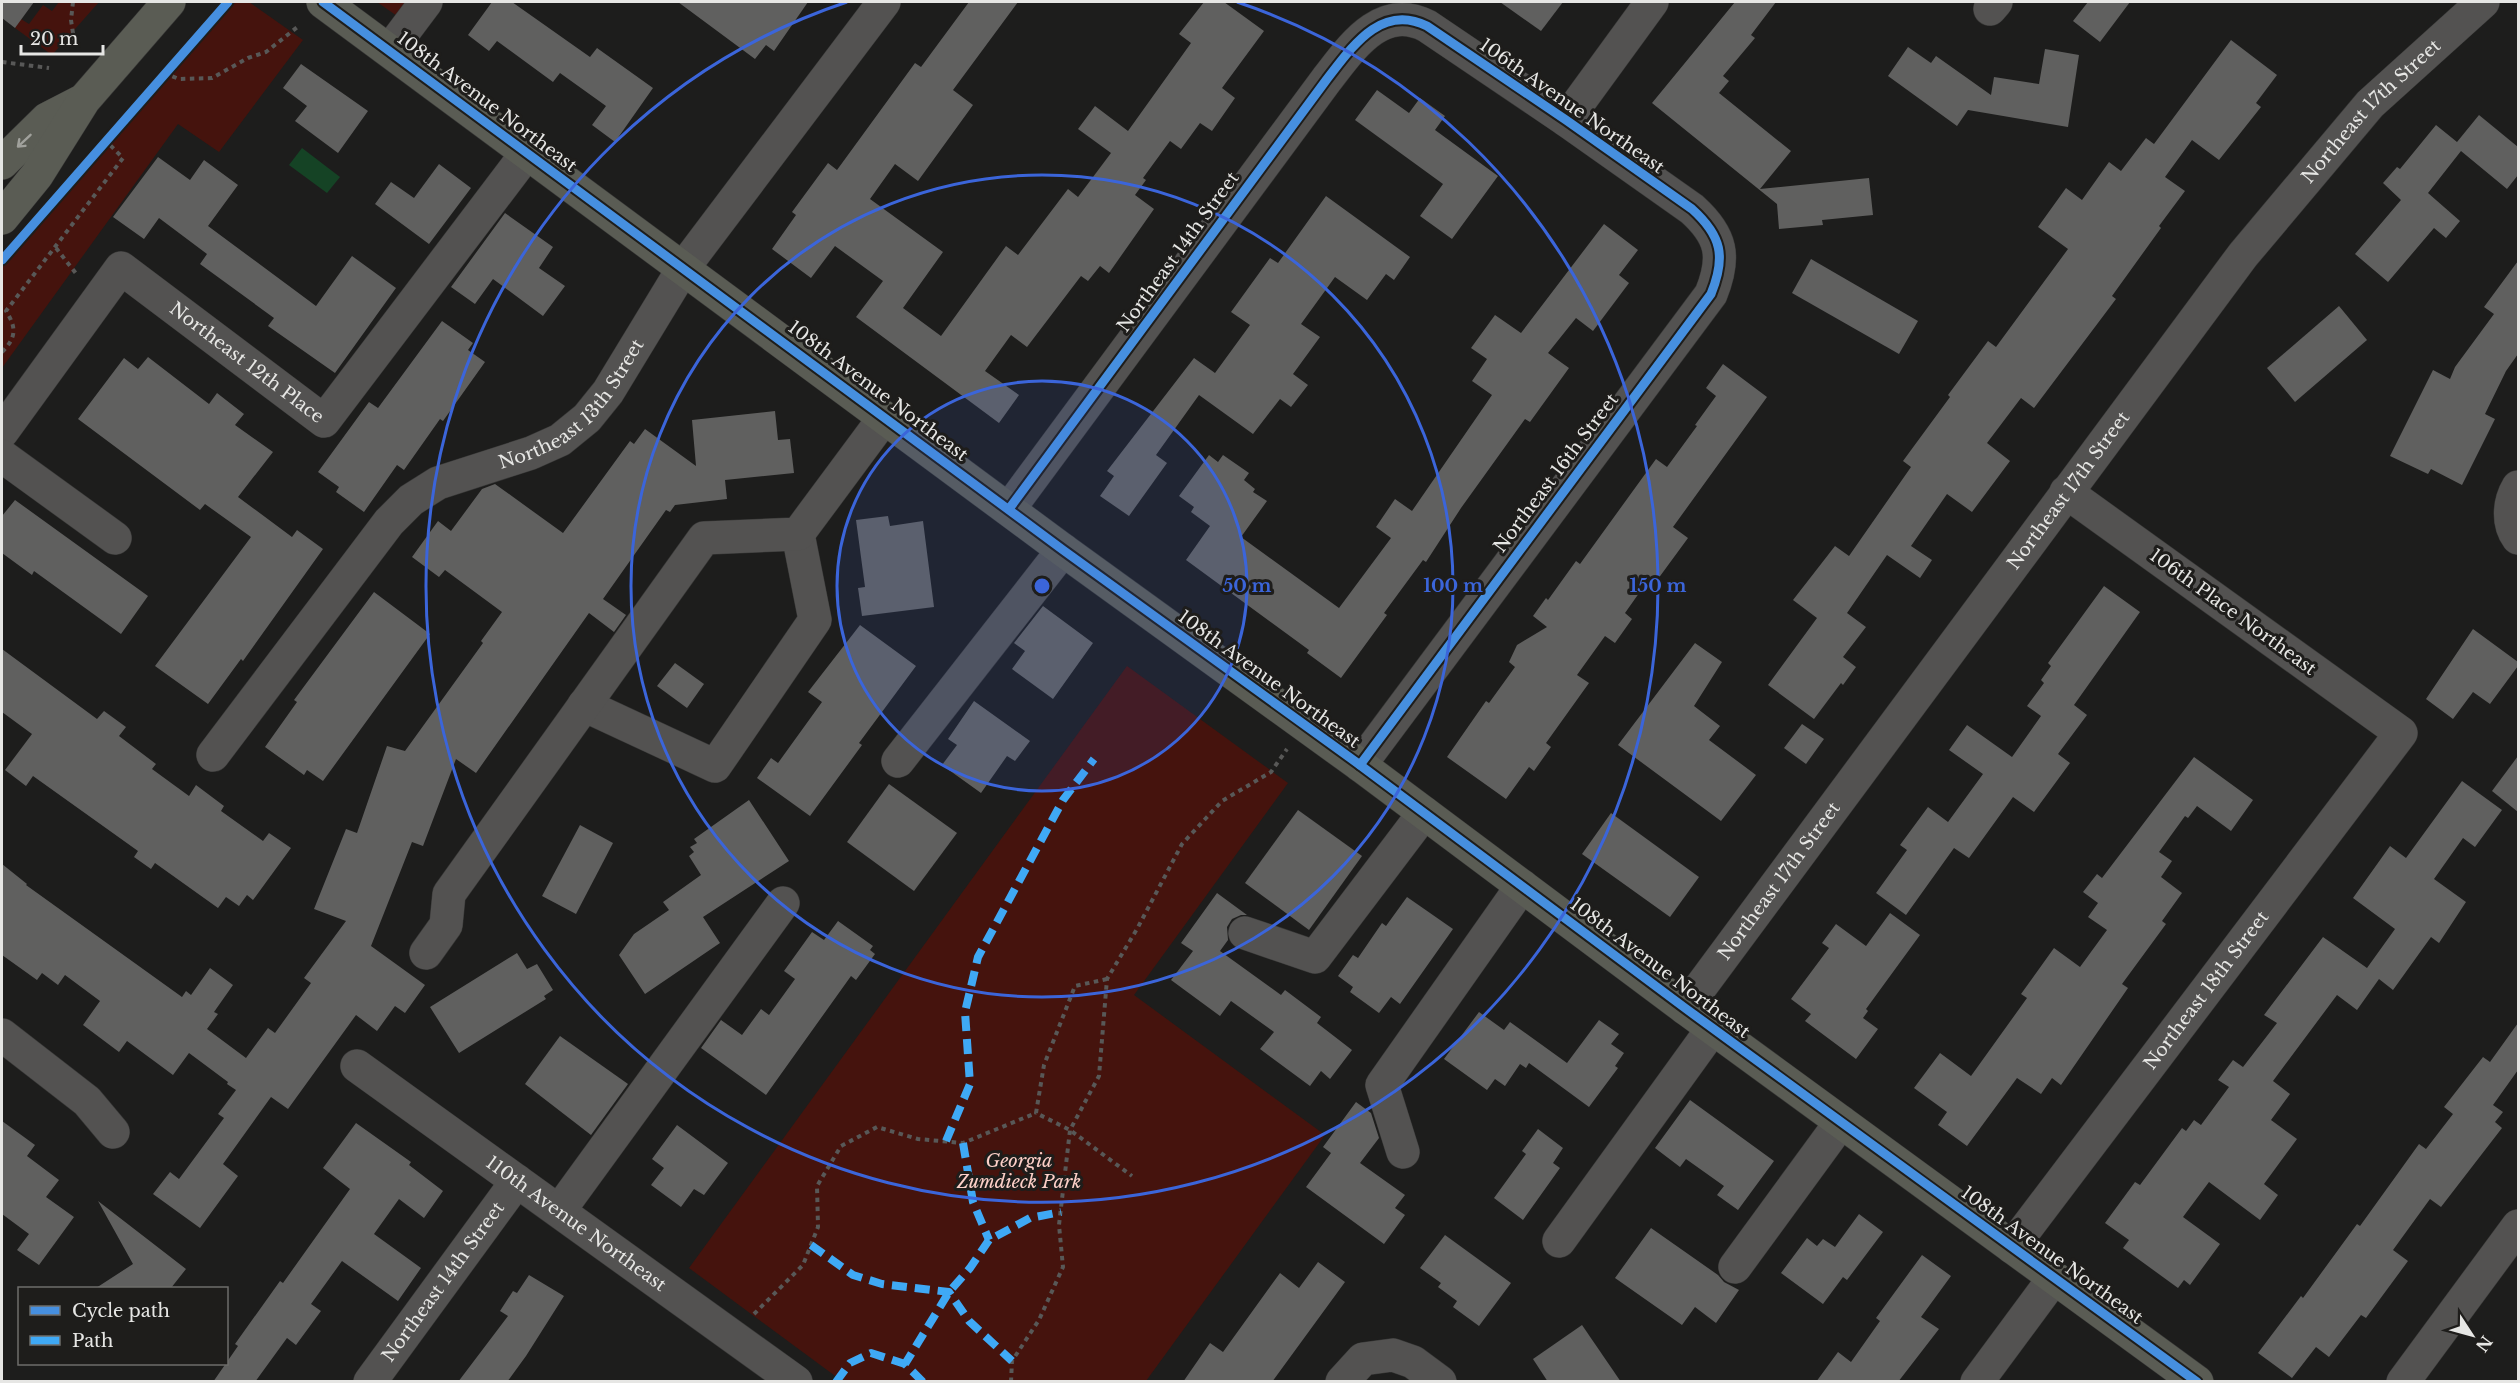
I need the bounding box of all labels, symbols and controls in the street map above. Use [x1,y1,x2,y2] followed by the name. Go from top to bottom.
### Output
[21,18,104,56] scale bar
[393,27,581,177] street label: 108th Avenue Northeast
[30,28,78,50] text: 20 m
[1475,34,1669,178] street label: 106th Avenue Northeast
[2297,35,2445,188] street label: Northeast 17th Street
[17,134,32,148] one-way arrow
[1112,167,1244,336] street label: Northeast 14th Street
[165,298,328,428] street label: Northeast 12th Place
[784,316,972,466] street label: 108th Avenue Northeast
[496,335,649,474] street label: Northeast 13th Street
[1489,389,1623,557] street label: Northeast 16th Street
[2003,407,2134,574] street label: Northeast 17th Street
[2145,544,2321,680] street label: 106th Place Northeast
[1223,575,1272,597] text: 50 m
[1423,575,1483,597] text: 100 m
[1630,575,1687,597] text: 150 m
[1032,576,1052,596] centre of rings
[1174,606,1364,753] street label: 108th Avenue Northeast
[1713,797,1845,964] street label: Northeast 17th Street
[1566,893,1754,1043] street label: 108th Avenue Northeast
[2139,906,2274,1074] street label: Northeast 18th Street
[956,1150,1081,1193] park label: Georgia Zumdieck Park
[482,1151,671,1296] street label: 110th Avenue Northeast
[1957,1182,2147,1329] street label: 108th Avenue Northeast
[377,1197,509,1366] street label: Northeast 14th Street
[18,1287,228,1365] legend
[72,1300,170,1322] text: Cycle path
[2442,1305,2502,1365] north arrow
[72,1330,113,1352] text: Path
[2472,1332,2497,1356] text: N

